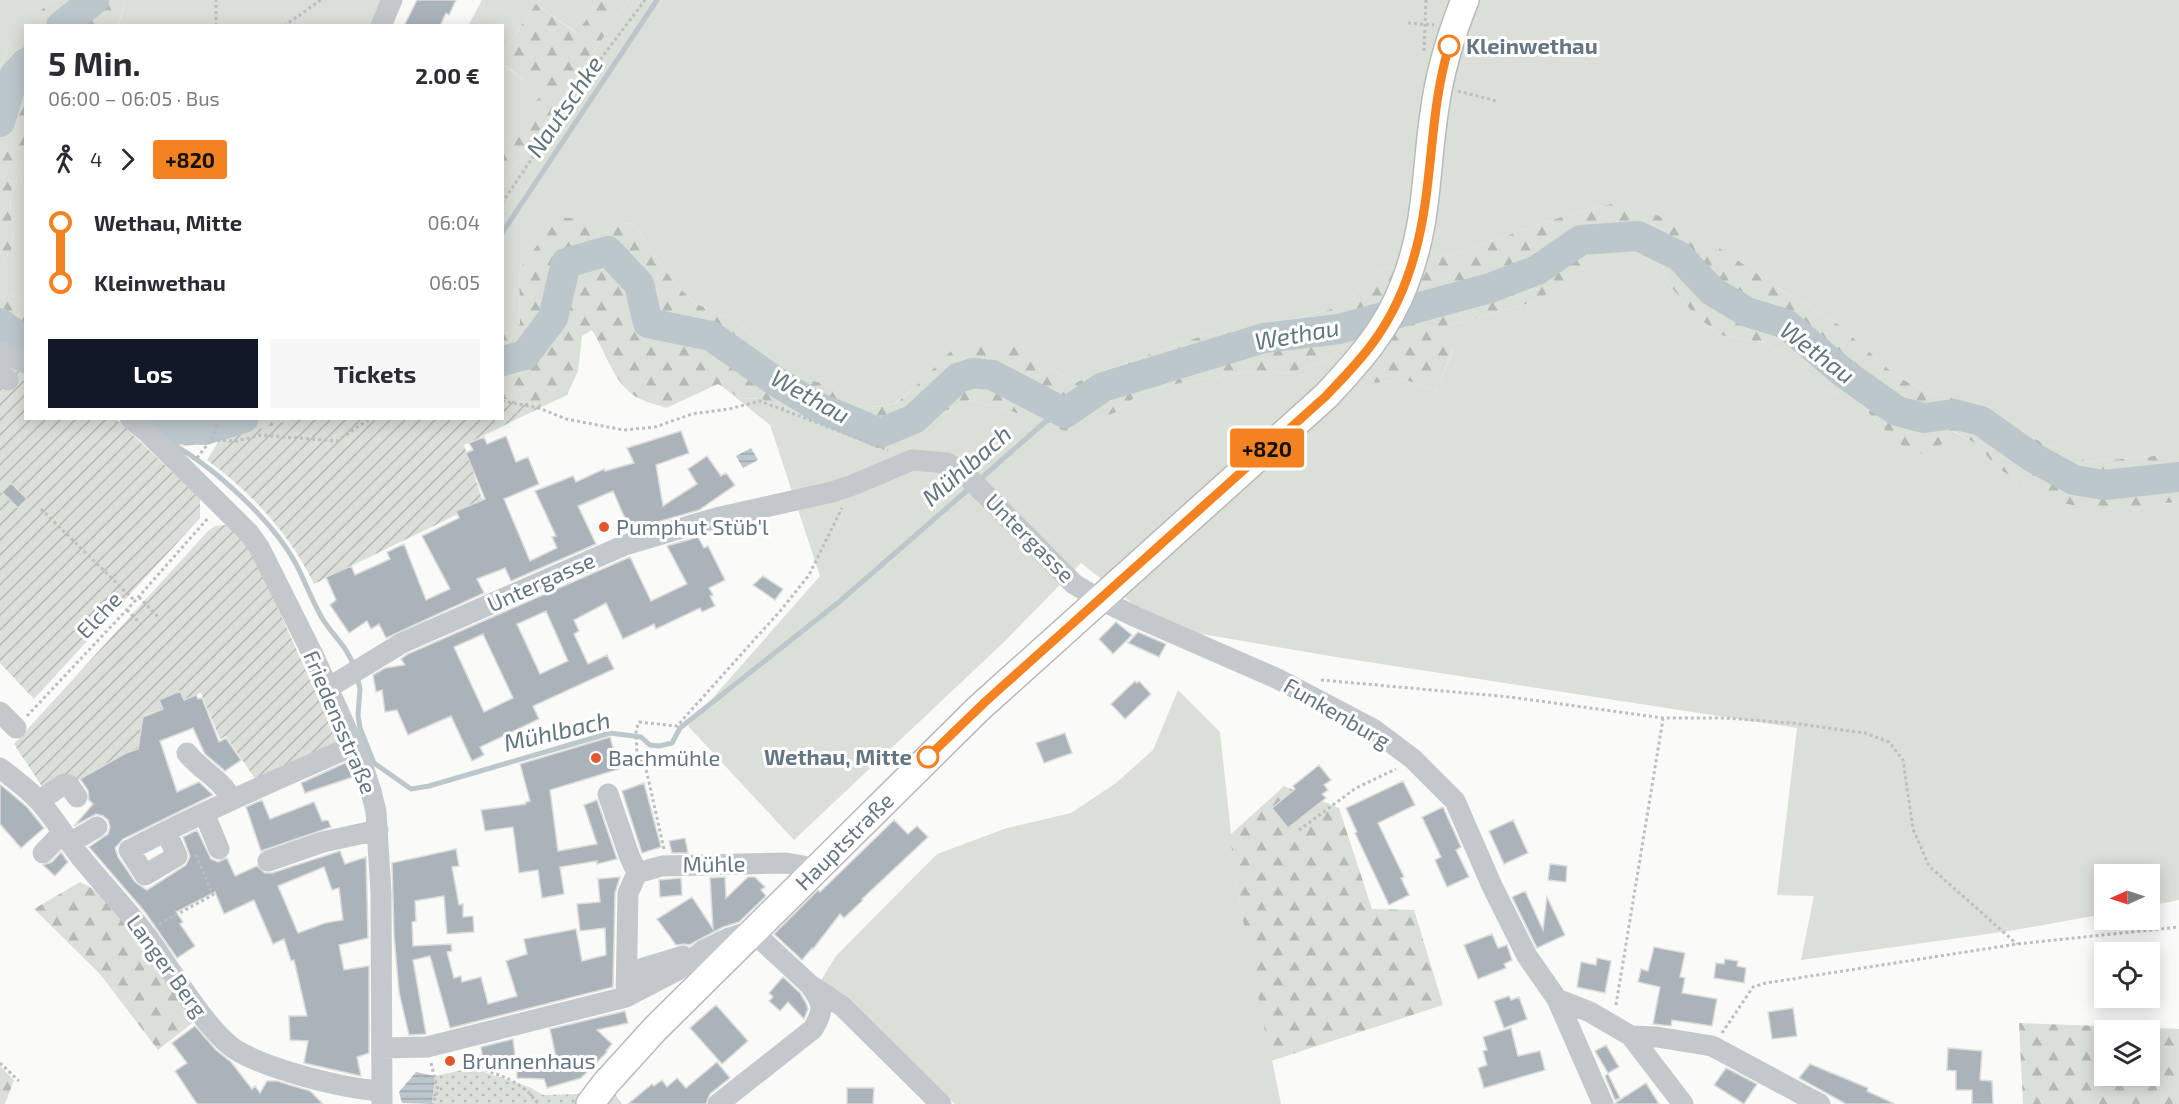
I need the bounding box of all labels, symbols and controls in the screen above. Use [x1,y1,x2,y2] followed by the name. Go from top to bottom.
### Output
[1466,32,1598,58] place label: Kleinwethau
[1438,35,1460,57] marker: Kleinwethau
[48,43,141,83] text: 5 Min.
[519,50,608,162] water label: Nautschke
[415,62,480,88] text: 2.00 €
[48,86,220,110] text: 06:00 – 06:05 · Bus
[48,143,81,176] icon: walk
[111,143,144,176] icon: forward
[90,147,102,171] text: 4
[165,147,215,172] text: +820
[94,209,242,235] text: Wethau, Mitte
[427,210,480,234] text: 06:04
[94,269,226,295] text: Kleinwethau
[429,270,480,294] text: 06:05
[1252,312,1341,355] water label: Wethau
[1775,315,1861,389] water label: Wethau
[48,339,258,408] button: Los
[270,339,480,408] button: Tickets
[766,362,855,429] water label: Wethau
[916,418,1016,511] water label: Mühlbach
[1225,428,1309,468] line badge: +820
[1242,436,1292,461] text: +820
[981,488,1080,587] street label: Untergasse
[616,513,769,539] place label: Pumphut Stüb'l
[597,520,611,534] marker: Pumphut Stüb'l
[483,546,598,616] street label: Untergasse
[70,586,126,643] street label: Elche
[299,646,383,797] street label: Friedensstraße
[1280,671,1395,753] street label: Funkenburg
[501,704,613,757] water label: Mühlbach
[764,743,912,769] place label: Wethau, Mitte
[608,744,720,770] place label: Bachmühle
[917,746,939,768] marker: Wethau, Mitte
[589,751,603,765] marker: Bachmühle
[789,786,898,895] street label: Hauptstraße
[682,849,746,877] street label: Mühle
[2094,864,2160,930] north arrow
[2094,864,2160,1086] map controls
[122,909,214,1022] street label: Langer Berg
[2094,942,2160,1008] button: locate
[2094,1020,2160,1086] button: layers
[462,1047,596,1073] place label: Brunnenhaus
[443,1054,457,1068] marker: Brunnenhaus

